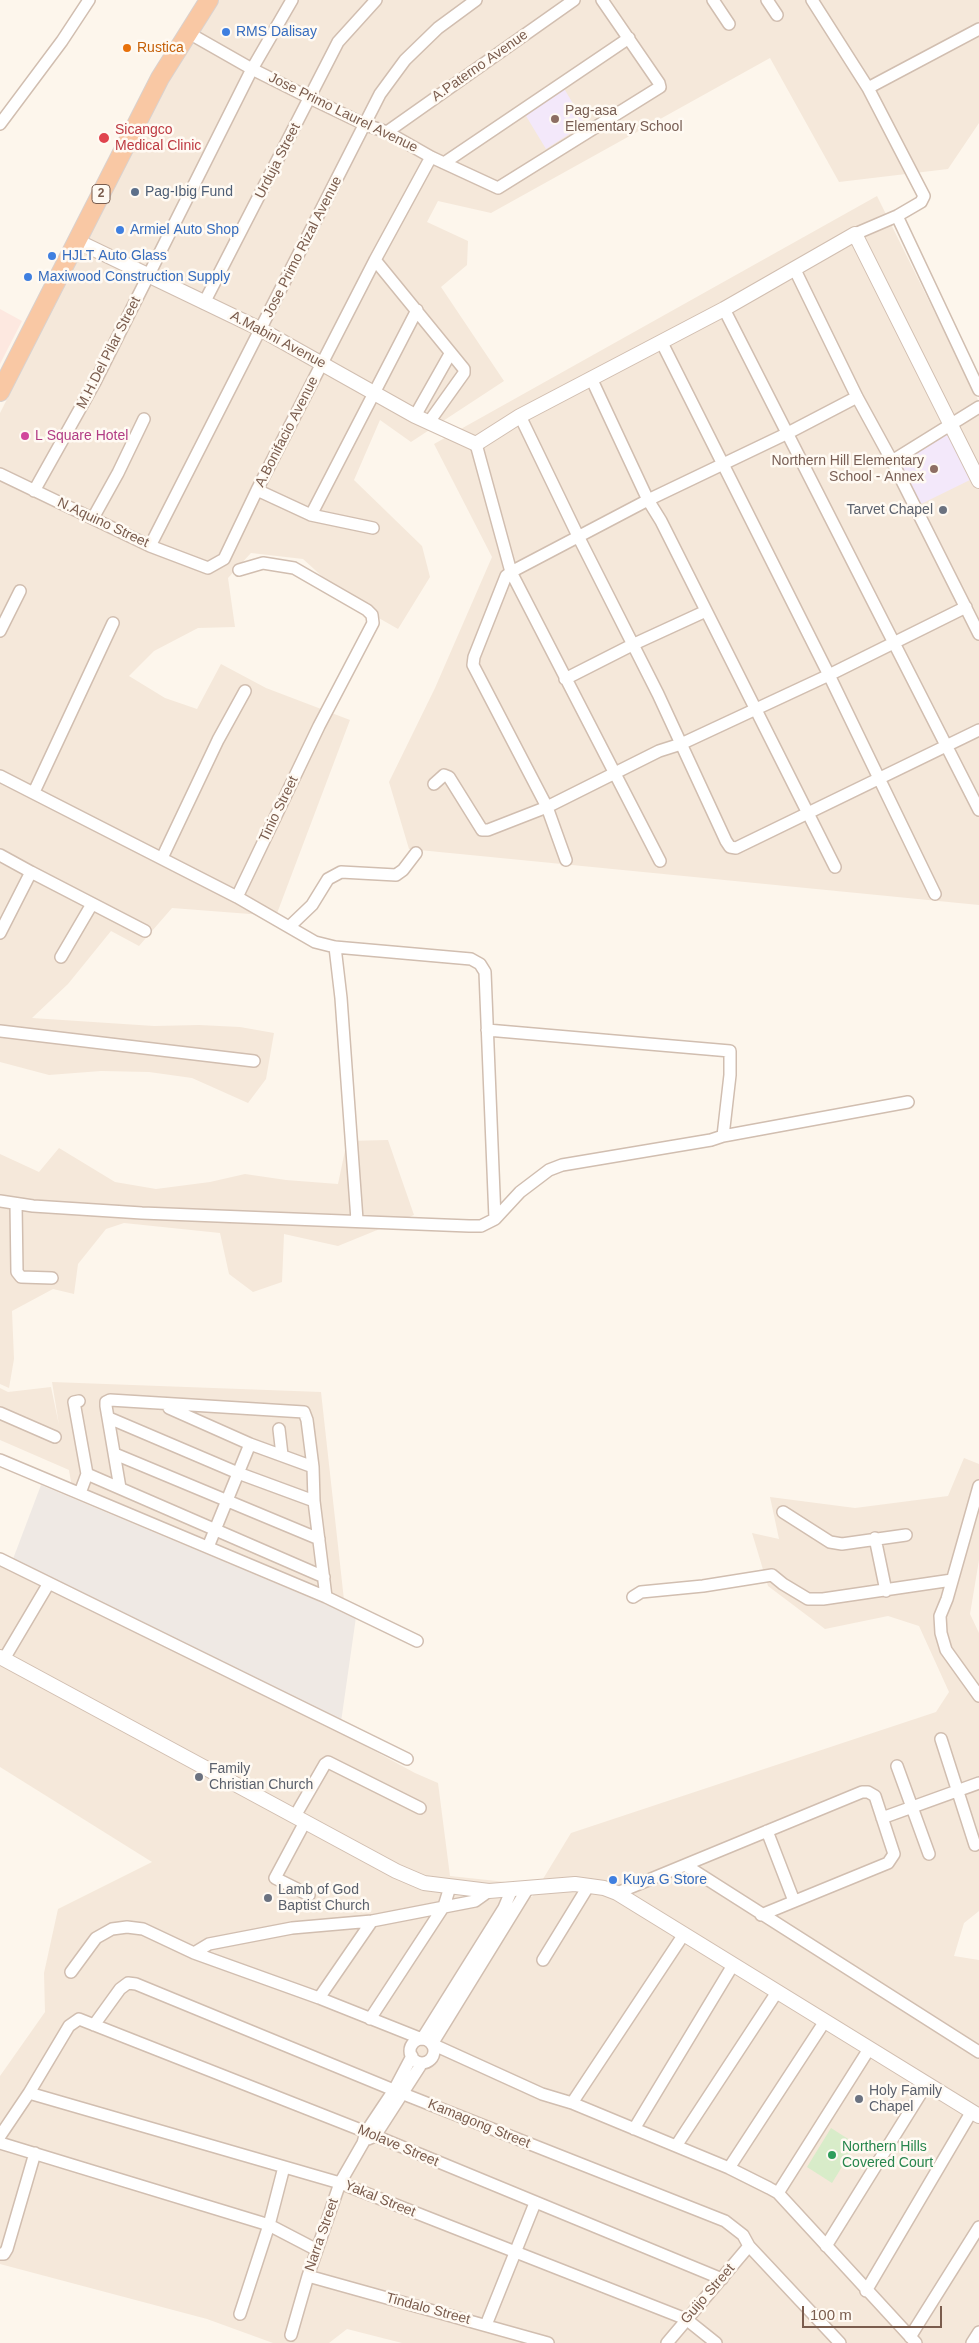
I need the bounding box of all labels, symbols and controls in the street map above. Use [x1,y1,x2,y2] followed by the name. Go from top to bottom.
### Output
[236,24,317,40] place label: RMS Dalisay
[220,26,232,38] marker: RMS Dalisay
[429,27,531,105] street label: A.Paterno Avenue
[137,40,184,56] place label: Rustica
[121,42,133,54] marker: Rustica
[266,70,420,156] street label: Jose Primo Laurel Avenue
[565,103,683,136] place label: Pag-asa Elementary School
[549,113,561,125] marker: Pag-asa Elementary School
[252,120,304,202] street label: Urduja Street
[115,122,201,154] place label: Sicangco Medical Clinic
[97,131,111,145] marker: Sicangco Medical Clinic
[260,174,346,320] street label: Jose Primo Rizal Avenue
[92,184,110,203] road number: 2
[145,184,233,200] place label: Pag-Ibig Fund
[129,186,141,198] marker: Pag-Ibig Fund
[130,222,239,238] place label: Armiel Auto Shop
[114,224,126,236] marker: Armiel Auto Shop
[62,248,167,264] place label: HJLT Auto Glass
[46,250,58,262] marker: HJLT Auto Glass
[38,269,230,285] place label: Maxiwood Construction Supply
[22,271,34,283] marker: Maxiwood Construction Supply
[73,294,145,412] street label: M.H.Del Pilar Street
[227,308,329,372] street label: A.Mabini Avenue
[252,374,322,490] street label: A.Bonifacio Avenue
[35,428,128,444] place label: L Square Hotel
[19,430,31,442] marker: L Square Hotel
[772,453,924,486] place label: Northern Hill Elementary School - Annex
[928,463,940,475] marker: Northern Hill Elementary School - Annex
[55,495,151,551] street label: N.Aquino Street
[847,502,933,518] place label: Tarvet Chapel
[937,504,949,516] marker: Tarvet Chapel
[256,773,302,845] street label: Tinio Street
[209,1761,313,1794] place label: Family Christian Church
[193,1771,205,1783] marker: Family Christian Church
[623,1872,707,1888] place label: Kuya G Store
[607,1874,619,1886] marker: Kuya G Store
[278,1882,370,1914] place label: Lamb of God Baptist Church
[262,1892,274,1904] marker: Lamb of God Baptist Church
[869,2083,942,2116] place label: Holy Family Chapel
[853,2093,865,2105] marker: Holy Family Chapel
[425,2096,533,2152] street label: Kamagong Street
[355,2121,441,2171] street label: Molave Street
[842,2139,933,2172] place label: Northern Hills Covered Court
[826,2149,838,2161] marker: Northern Hills Covered Court
[342,2177,418,2221] street label: Yakal Street
[302,2196,342,2274] street label: Narra Street
[677,2261,739,2327] street label: Guijo Street
[384,2290,472,2328] street label: Tindalo Street
[804,2296,944,2328] scale bar
[810,2306,852,2323] text: 100 m

